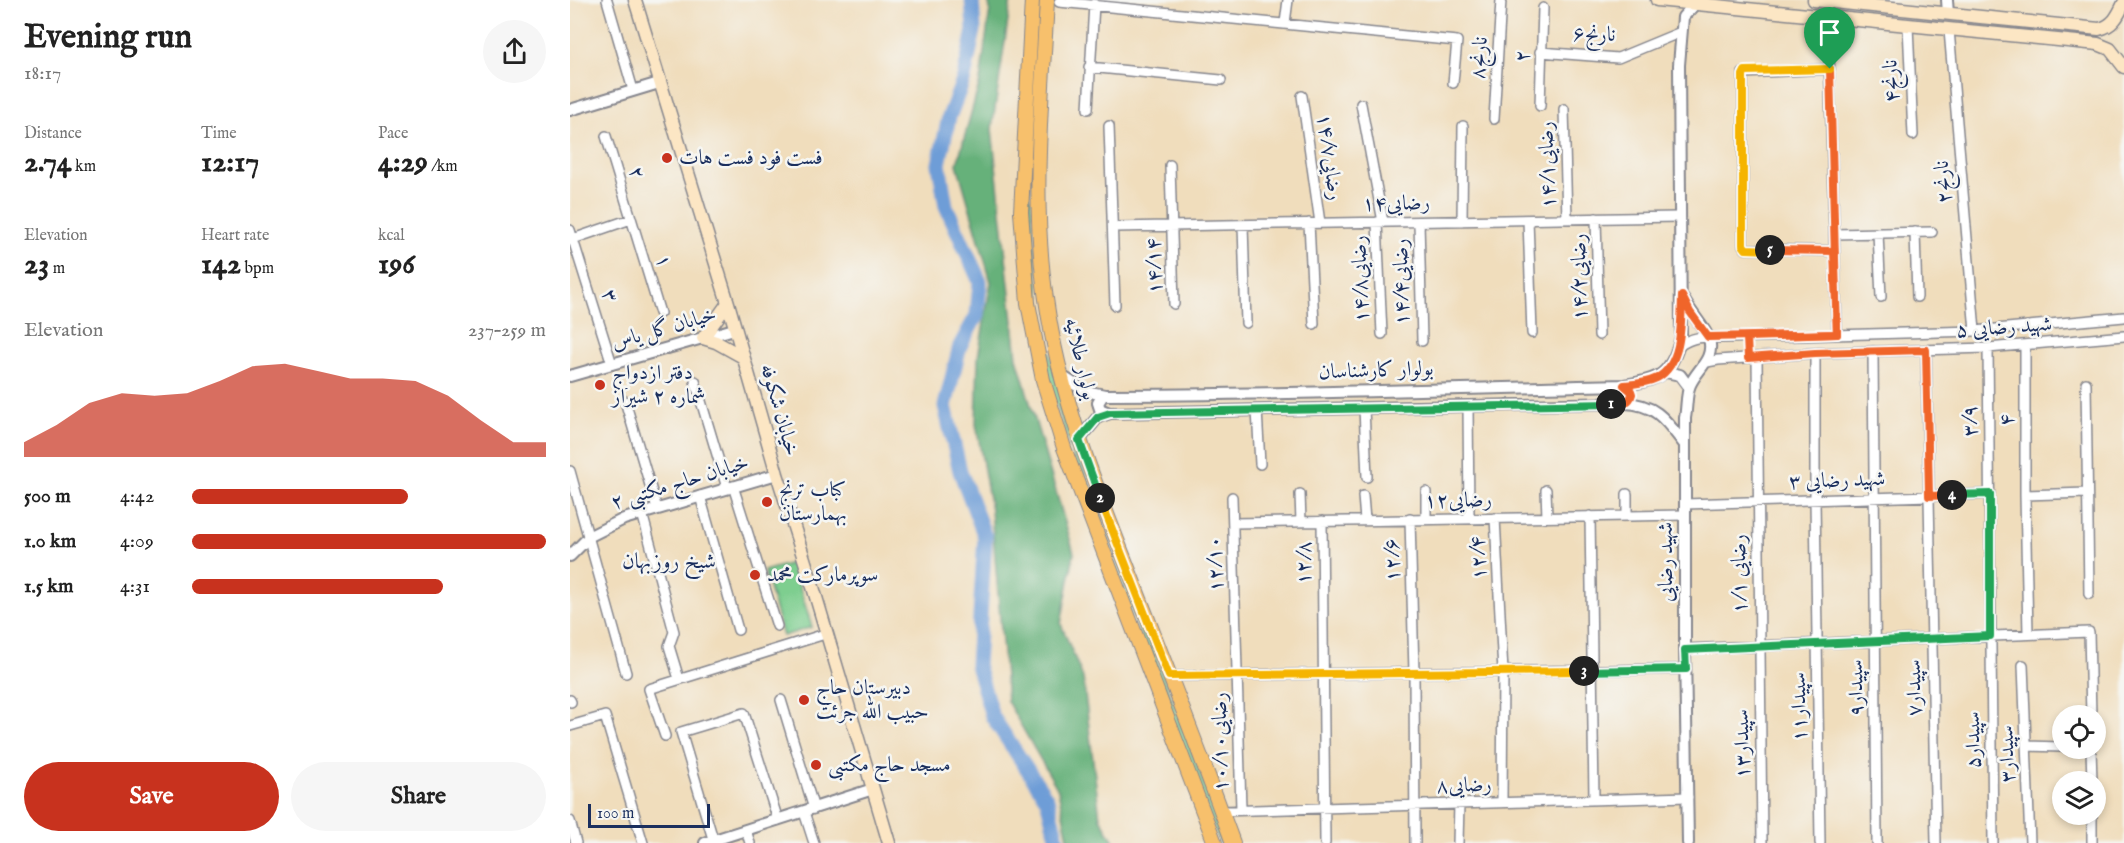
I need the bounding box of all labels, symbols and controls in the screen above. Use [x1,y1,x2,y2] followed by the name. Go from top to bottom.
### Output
[1804,7,1855,69] pin
[1813,16,1846,49] icon: arrive
[24,17,192,59] text: Evening run
[483,20,546,83] button: share
[1572,21,1616,52] street label: نارنج۶
[1465,36,1498,81] street label: نارنج۸
[1509,50,1537,62] street label: ۲
[1877,59,1910,103] street label: نارنج۴
[24,61,61,86] text: 18:17
[1310,112,1348,202] street label: رضایی۱۴/۷
[1533,121,1563,209] street label: ۱۴/۱رضایی
[24,124,82,144] text: Distance
[201,124,237,144] text: Time
[378,124,408,144] text: Pace
[24,144,72,182] text: 2.74
[201,144,259,182] text: 12:17
[378,144,428,182] text: 4:29
[679,145,823,172] place label: فست فود فست هات
[660,151,674,165] marker: فست فود فست هات
[72,157,96,177] text: km
[428,157,458,177] text: /km
[1929,159,1962,205] street label: نارنج۲
[621,163,651,183] street label: ۲
[1362,190,1430,218] street label: رضایی۱۴
[24,226,87,246] text: Elevation
[201,226,269,246] text: Heart rate
[378,226,405,246] text: kcal
[1566,233,1594,321] street label: رضایی۱۴/۲
[1346,235,1376,323] street label: رضایی۱۴/۸
[1755,235,1785,265] pin: 5
[1141,237,1169,295] street label: ۱۴/۱۴
[1388,238,1416,326] street label: رضایی۱۴/۴
[1767,240,1773,260] text: 5
[24,246,49,284] text: 23
[201,246,241,284] text: 142
[378,246,415,284] text: 196
[648,251,678,271] street label: ۱
[49,259,65,279] text: m
[241,259,274,279] text: bpm
[594,286,624,306] street label: ۳
[608,300,720,357] street label: خیابان گل یاس
[1955,311,2053,345] street label: شهید رضایی ۵
[1057,315,1103,403] street label: بولوار طلائیه
[24,318,103,343] text: Elevation
[468,318,546,343] text: 237–259 m
[1318,356,1434,386] street label: بولوار کارشناسان
[610,360,705,411] place label: دفتر ازدواج شماره ۲ شیراز
[753,361,805,459] street label: خیابان شکوفه
[593,378,607,392] marker: دفتر ازدواج شماره ۲ شیراز
[1596,389,1626,419] pin: 1
[1608,394,1614,414] text: 1
[1957,405,1985,437] street label: ۳/۹
[1994,414,2021,426] street label: ۴
[608,449,753,521] street label: خیابان حاج مکتبی ۲
[1788,466,1886,496] street label: شهید رضایی ۳
[779,477,847,528] place label: کباب ترنج بهمارستان
[1937,480,1967,510] pin: 4
[1085,483,1115,513] pin: 2
[24,484,71,509] text: 500 m
[120,484,154,509] text: 4:42
[1948,485,1956,505] text: 4
[1424,487,1492,515] street label: رضایی۱۲
[1096,488,1104,508] text: 2
[760,495,774,509] marker: کباب ترنج بهمارستان
[1653,522,1680,602] street label: شهید رضایی
[24,529,76,554] text: 1.0 km
[120,529,154,554] text: 4:09
[1726,534,1754,614] street label: رضایی ۱/۱
[1202,535,1230,593] street label: ۱۲/۱۰
[1464,535,1494,581] street label: ۱۲/۴
[1379,538,1407,582] street label: ۱۲/۶
[1291,541,1318,585] street label: ۱۲/۸
[622,548,716,580] district label: شیخ روزبهان
[767,562,878,589] place label: سوپرمارکت محمد
[748,568,762,582] marker: سوپرمارکت محمد
[24,574,74,599] text: 1.5 km
[120,574,150,599] text: 4:31
[1569,656,1599,686] pin: 3
[1843,659,1871,717] street label: سپیدار۹
[1901,659,1929,717] street label: سپیدار۷
[1581,661,1587,681] text: 3
[1786,672,1814,742] street label: سپیدار۱۱
[816,675,929,726] place label: دبیرستان حاج حبیب الله جرئت
[1207,692,1235,792] street label: رضایی۱۰/۱۰
[797,693,811,707] marker: دبیرستان حاج حبیب الله جرئت
[2052,705,2106,825] map controls
[2052,705,2106,759] button: locate
[1729,709,1757,779] street label: سپیدار۱۳
[1960,711,1988,769] street label: سپیدار۵
[1994,725,2022,783] street label: سپیدار۳
[828,752,951,783] place label: مسجد حاج مکتبی
[809,758,823,772] marker: مسجد حاج مکتبی
[24,762,279,831] button: Save
[291,762,546,831] button: Share
[2052,771,2106,825] button: layers
[1436,772,1492,800] street label: رضایی۸
[588,801,710,828] scale bar
[597,804,634,824] text: 100 m

